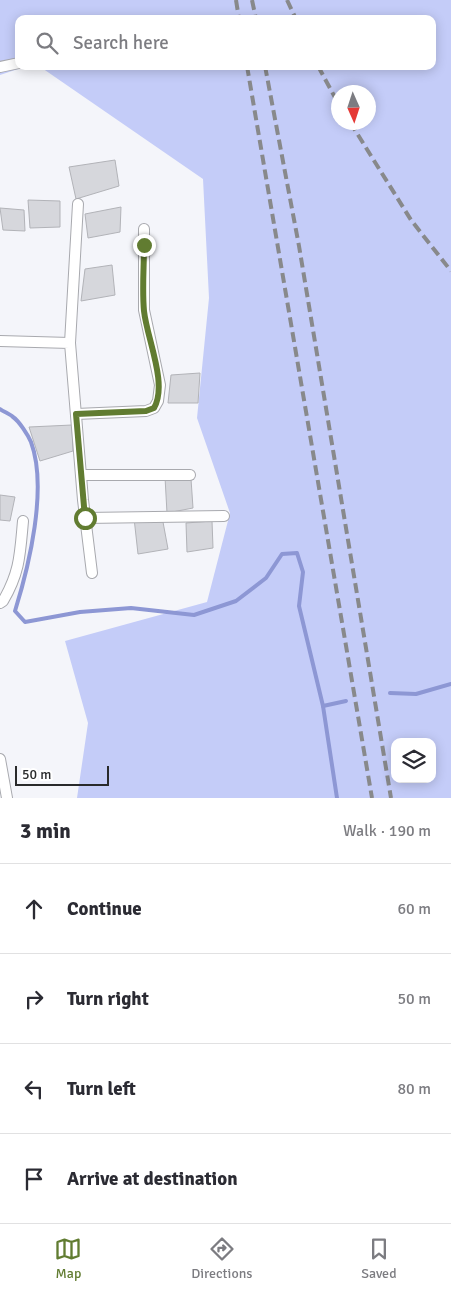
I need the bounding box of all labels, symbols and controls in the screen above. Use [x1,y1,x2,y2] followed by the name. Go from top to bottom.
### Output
[15,15,436,70] search box
[33,29,61,57] icon: search
[73,31,169,55] text: Search here
[331,85,376,130] north arrow
[133,234,156,257] route end
[74,507,97,530] route start
[391,738,436,783] map controls
[391,738,436,783] button: layers
[15,763,109,786] scale bar
[22,766,51,783] text: 50 m
[20,818,71,844] text: 3 min
[343,821,431,841] text: Walk · 190 m
[20,895,48,923] icon: ahead
[67,897,142,921] text: Continue
[397,899,431,919] text: 60 m
[20,985,48,1013] icon: right
[67,987,149,1011] text: Turn right
[397,989,431,1009] text: 50 m
[20,1075,48,1103] icon: left
[67,1077,136,1101] text: Turn left
[397,1079,431,1099] text: 80 m
[20,1165,48,1193] icon: arrive
[67,1167,238,1191] text: Arrive at destination
[54,1235,82,1282] tab: Map
[191,1235,252,1282] tab: Directions
[361,1235,397,1282] tab: Saved

